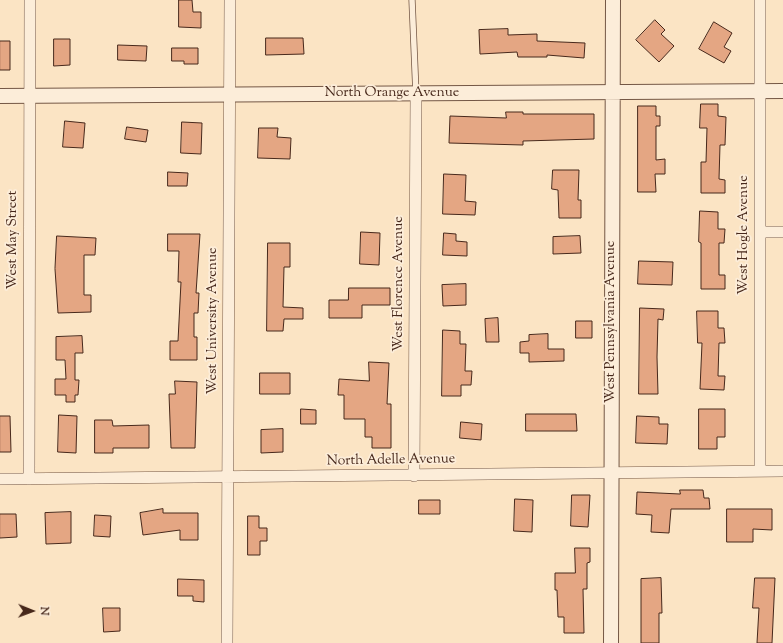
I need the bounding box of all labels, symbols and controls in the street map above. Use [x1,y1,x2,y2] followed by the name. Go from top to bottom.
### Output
[325,86,459,102] street label: North Orange Avenue
[737,175,753,295] street label: West Hogle Avenue
[6,190,22,290] street label: West May Street
[392,216,408,352] street label: West Florence Avenue
[604,241,620,403] street label: West Pennsylvania Avenue
[206,247,222,395] street label: West University Avenue
[326,451,456,471] street label: North Adelle Avenue
[12,591,52,631] north arrow
[36,607,52,616] text: N

